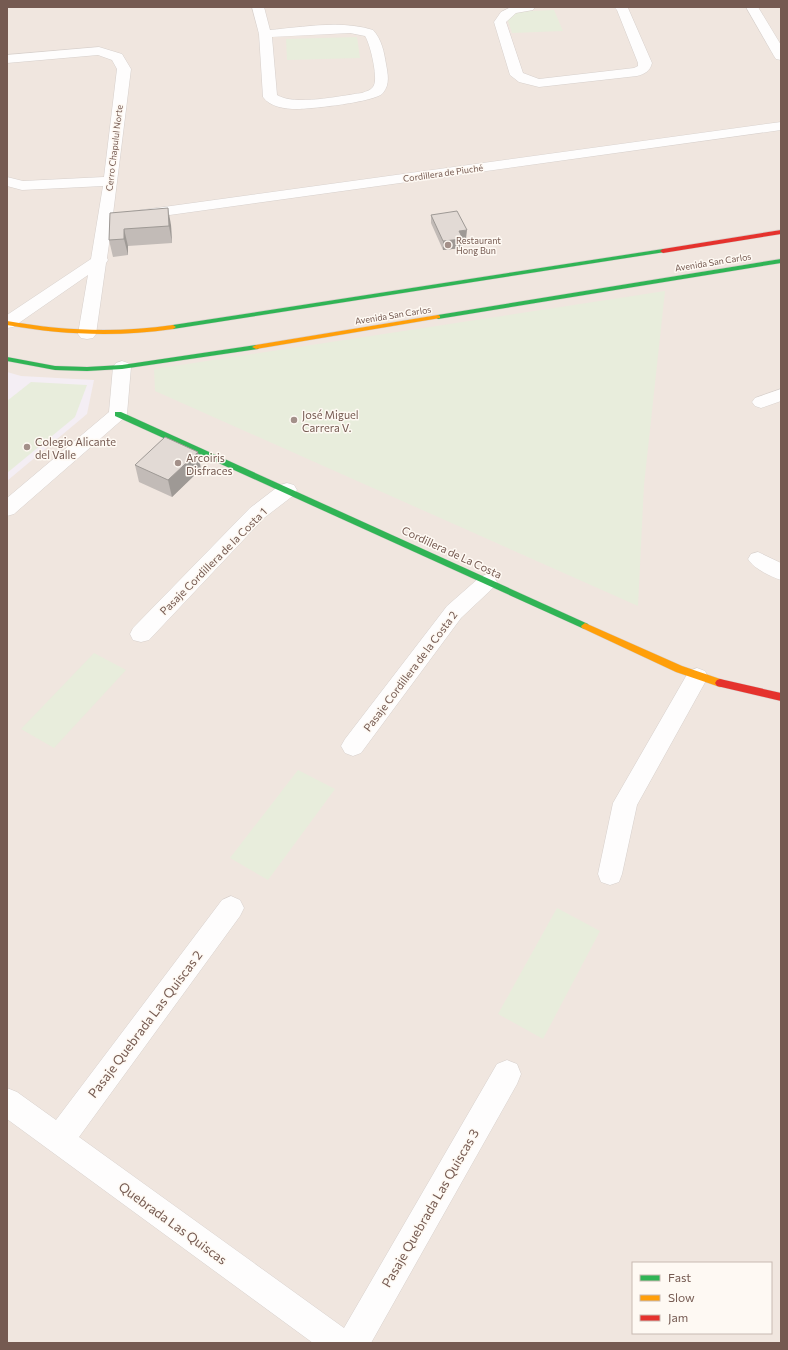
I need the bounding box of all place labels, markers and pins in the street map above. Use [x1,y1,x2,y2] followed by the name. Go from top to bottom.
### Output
[456,235,501,256] place label: Restaurant Hong Bun
[443,240,453,250] marker: Restaurant Hong Bun
[302,408,359,434] place label: José Miguel Carrera V.
[289,415,299,425] marker: José Miguel Carrera V.
[35,435,116,461] place label: Colegio Alicante del Valle
[22,442,32,452] marker: Colegio Alicante del Valle
[186,451,233,477] place label: Arcoiris Disfraces
[173,458,183,468] marker: Arcoiris Disfraces

